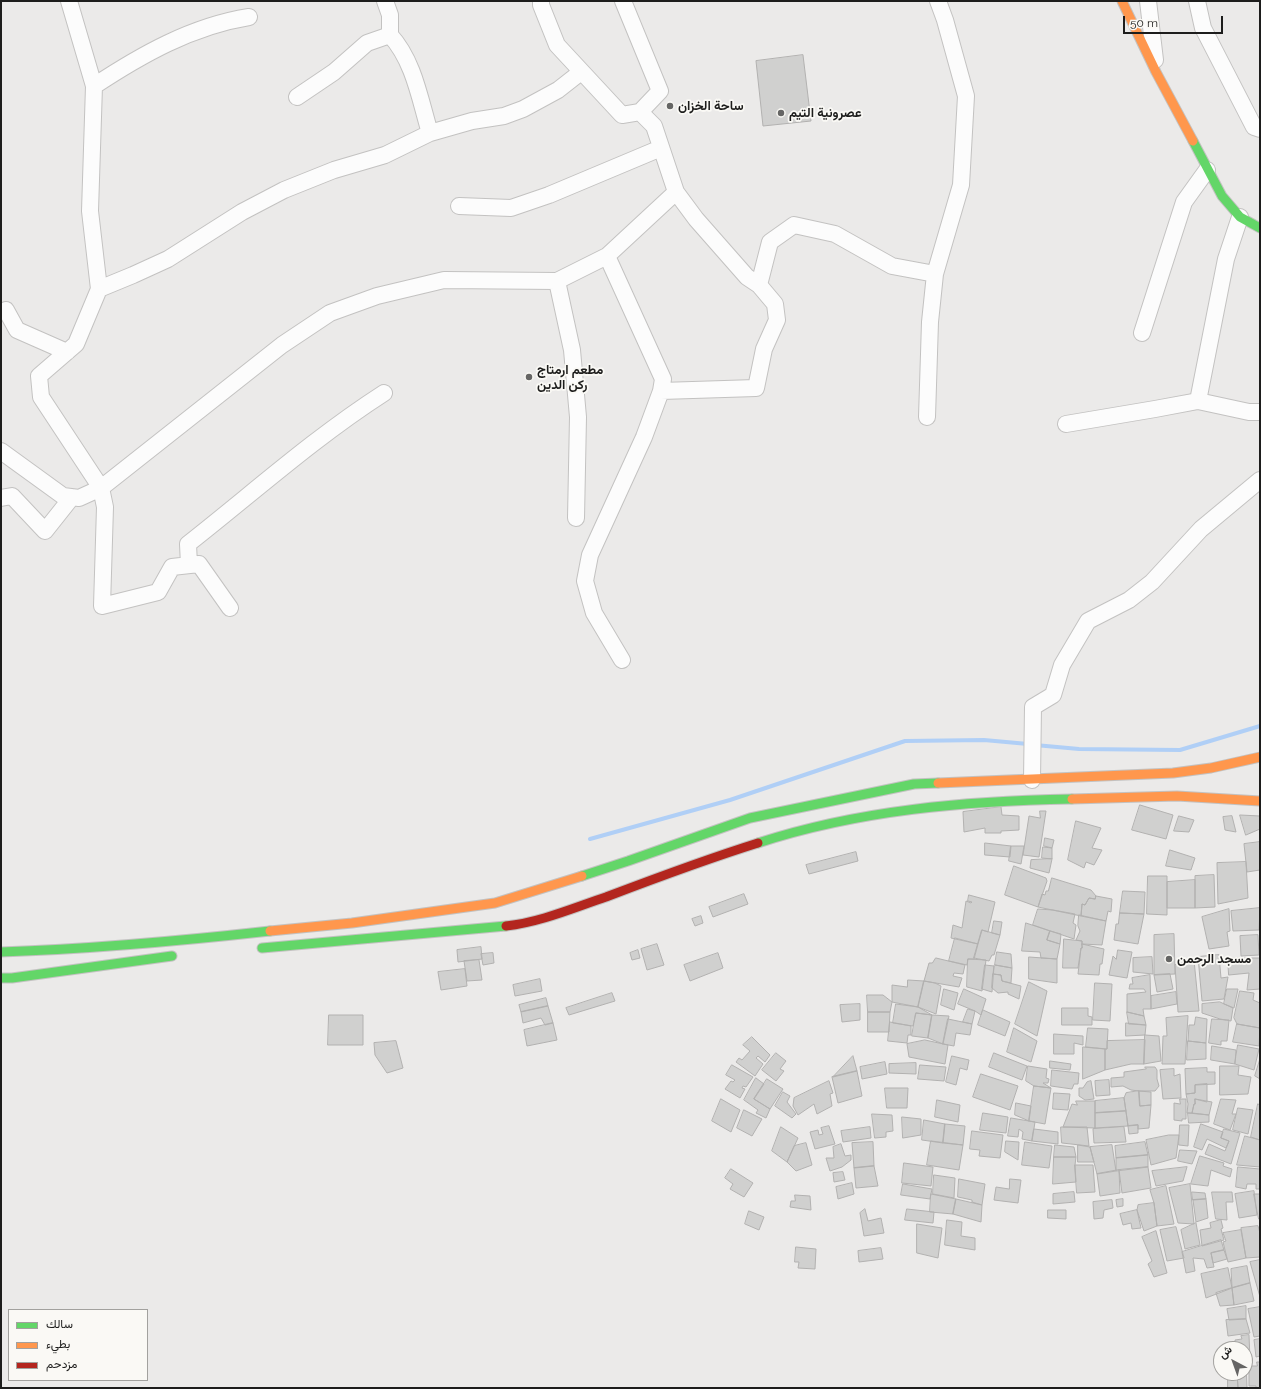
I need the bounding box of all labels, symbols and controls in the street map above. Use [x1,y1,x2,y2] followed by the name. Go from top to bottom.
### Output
[1125,8,1225,34] scale bar
[1130,16,1158,30] text: 50 m
[678,98,744,114] place label: ساحة الخزان
[665,101,675,111] marker: ساحة الخزان
[789,105,862,121] place label: عصرونية التيم
[776,108,786,118] marker: عصرونية التيم
[537,362,603,393] place label: مطعم ارمتاج ركن الدين
[524,372,534,382] marker: مطعم ارمتاج ركن الدين
[1177,951,1251,967] place label: مسجد الرحمن
[1164,954,1174,964] marker: مسجد الرحمن
[8,1309,148,1381] legend
[46,1317,73,1331] text: سالك
[46,1337,70,1351] text: بطيء
[1213,1341,1253,1381] north arrow
[1216,1343,1235,1362] text: ش
[46,1357,77,1371] text: مزدحم

